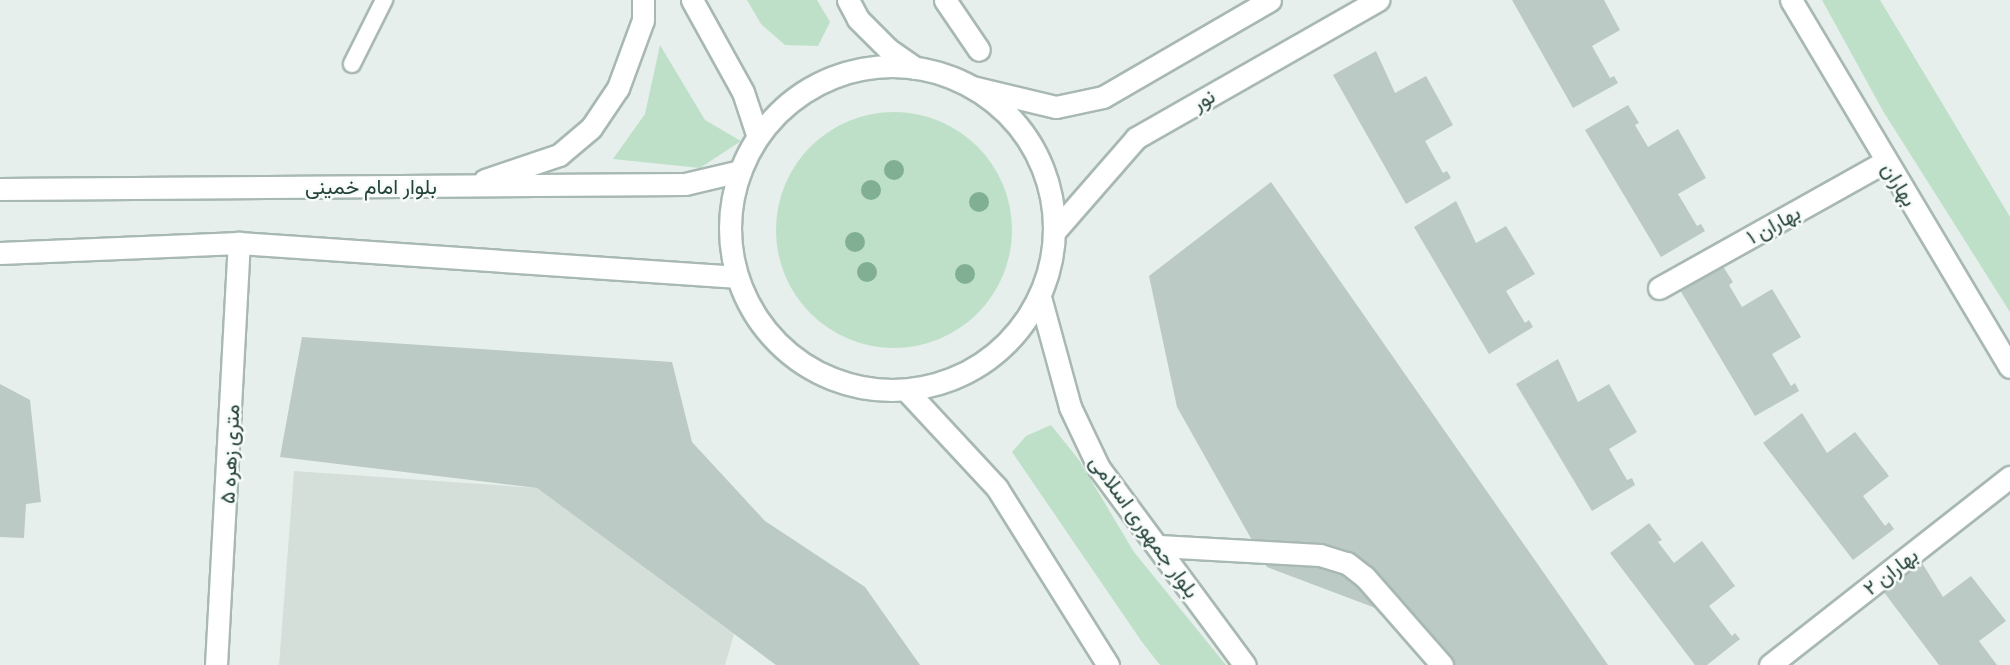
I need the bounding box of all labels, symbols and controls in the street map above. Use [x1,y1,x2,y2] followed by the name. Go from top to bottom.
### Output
[1187,82,1219,116] street label: نور
[1877,157,1923,211] street label: بهاران
[305,173,437,199] street label: بلوار امام خمینی
[1742,199,1804,249] street label: بهاران ۱
[214,404,244,504] street label: ۵ متری زهره
[1085,450,1205,602] street label: بلوار جمهوری اسلامی
[1858,542,1922,600] street label: بهاران ۲

